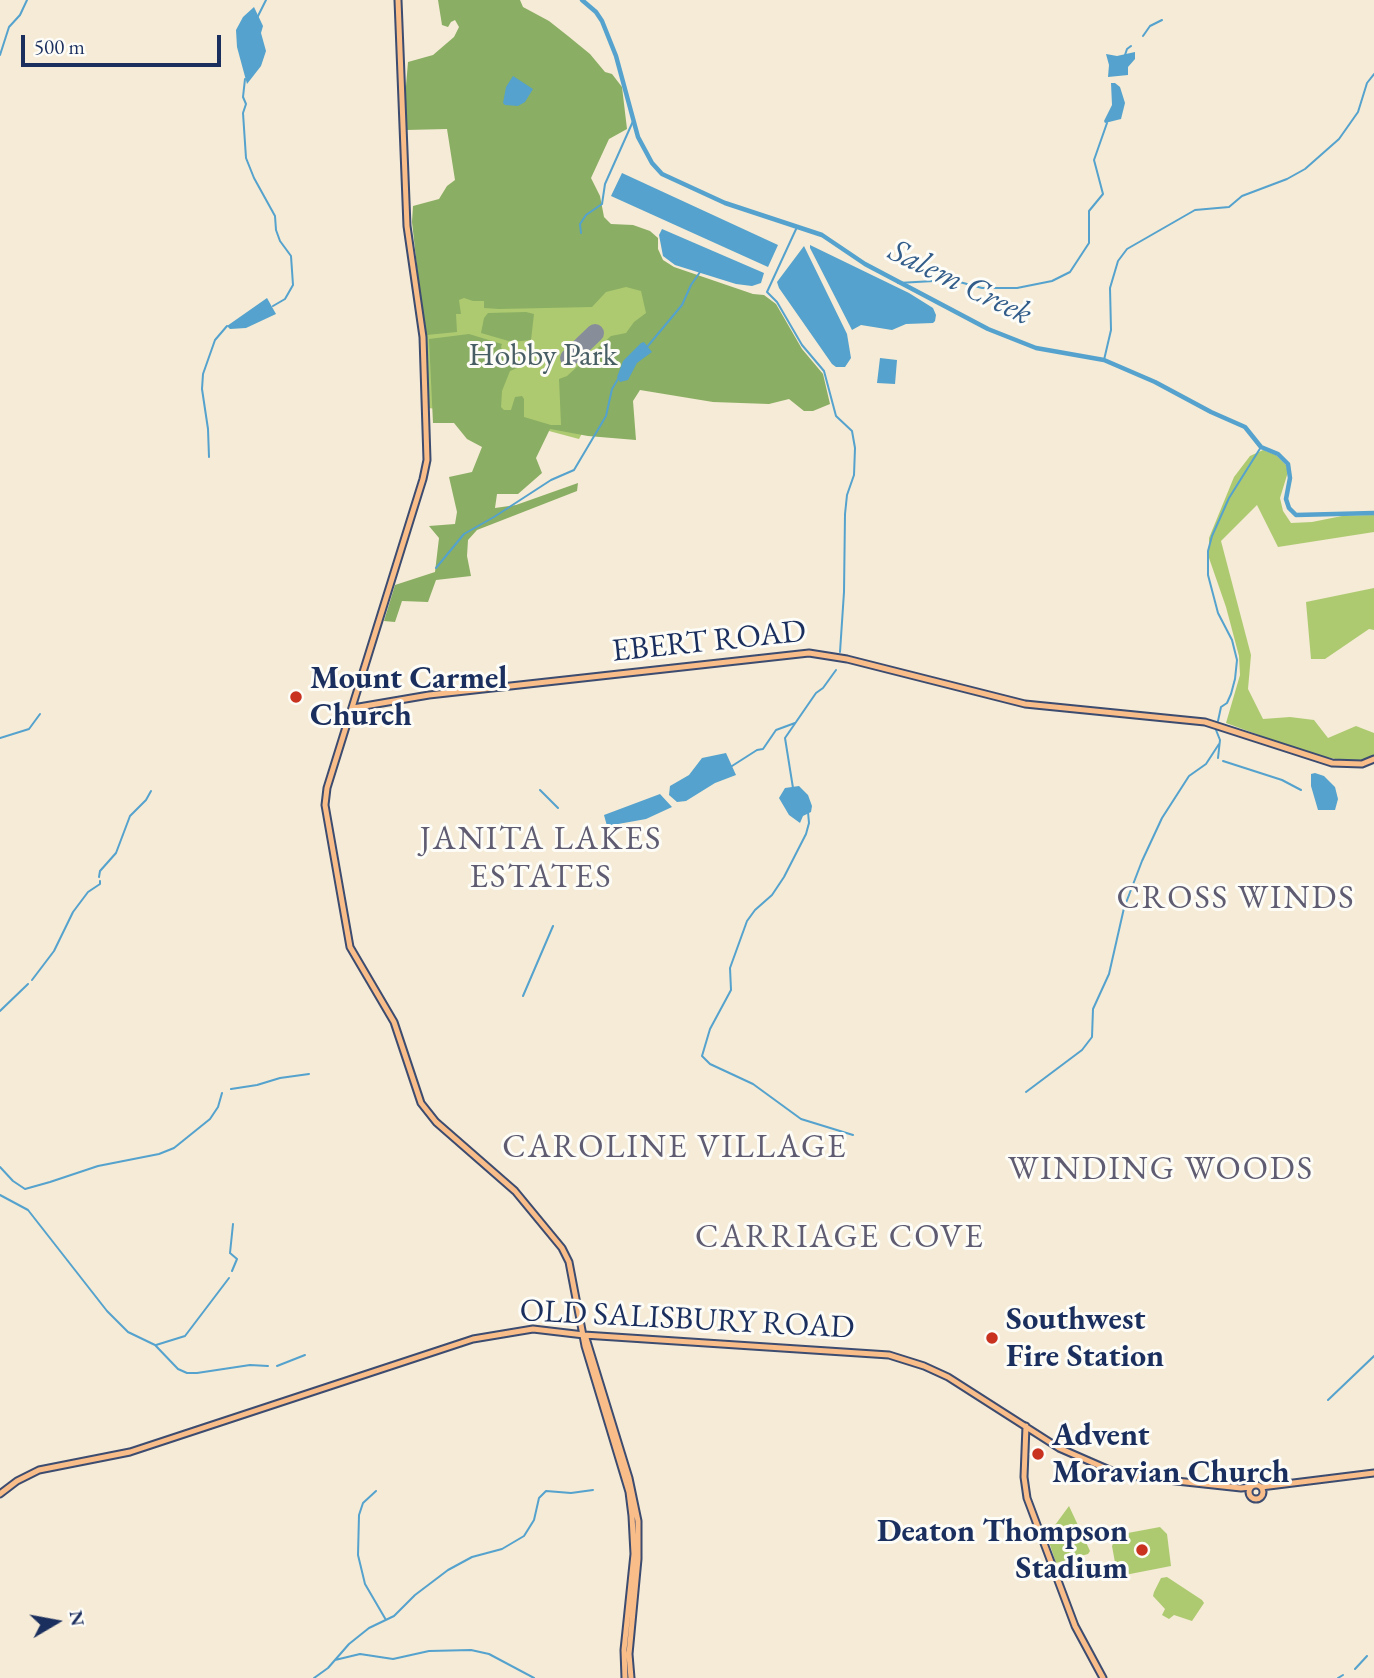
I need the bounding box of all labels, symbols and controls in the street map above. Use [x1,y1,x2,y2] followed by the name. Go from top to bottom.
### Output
[24,21,224,65] scale bar
[34,33,85,60] text: 500 m
[882,231,1038,335] water label: Salem Creek
[469,337,617,375] park label: Hobby Park
[610,613,808,671] street label: EBERT ROAD
[310,660,507,735] place label: Mount Carmel Church
[288,689,304,705] marker: Mount Carmel Church
[421,820,661,898] district label: JANITA LAKES ESTATES
[1118,879,1354,919] district label: CROSS WINDS
[504,1128,846,1168] district label: CAROLINE VILLAGE
[1010,1150,1312,1190] district label: WINDING WOODS
[697,1218,983,1258] district label: CARRIAGE COVE
[519,1292,855,1348] street label: OLD SALISBURY ROAD
[1006,1301,1164,1376] place label: Southwest Fire Station
[984,1330,1000,1346] marker: Southwest Fire Station
[1052,1417,1290,1492] place label: Advent Moravian Church
[1030,1446,1046,1462] marker: Advent Moravian Church
[877,1513,1128,1588] place label: Deaton Thompson Stadium
[1134,1542,1150,1558] marker: Deaton Thompson Stadium
[21,1587,91,1657] north arrow
[64,1609,91,1628] text: N

